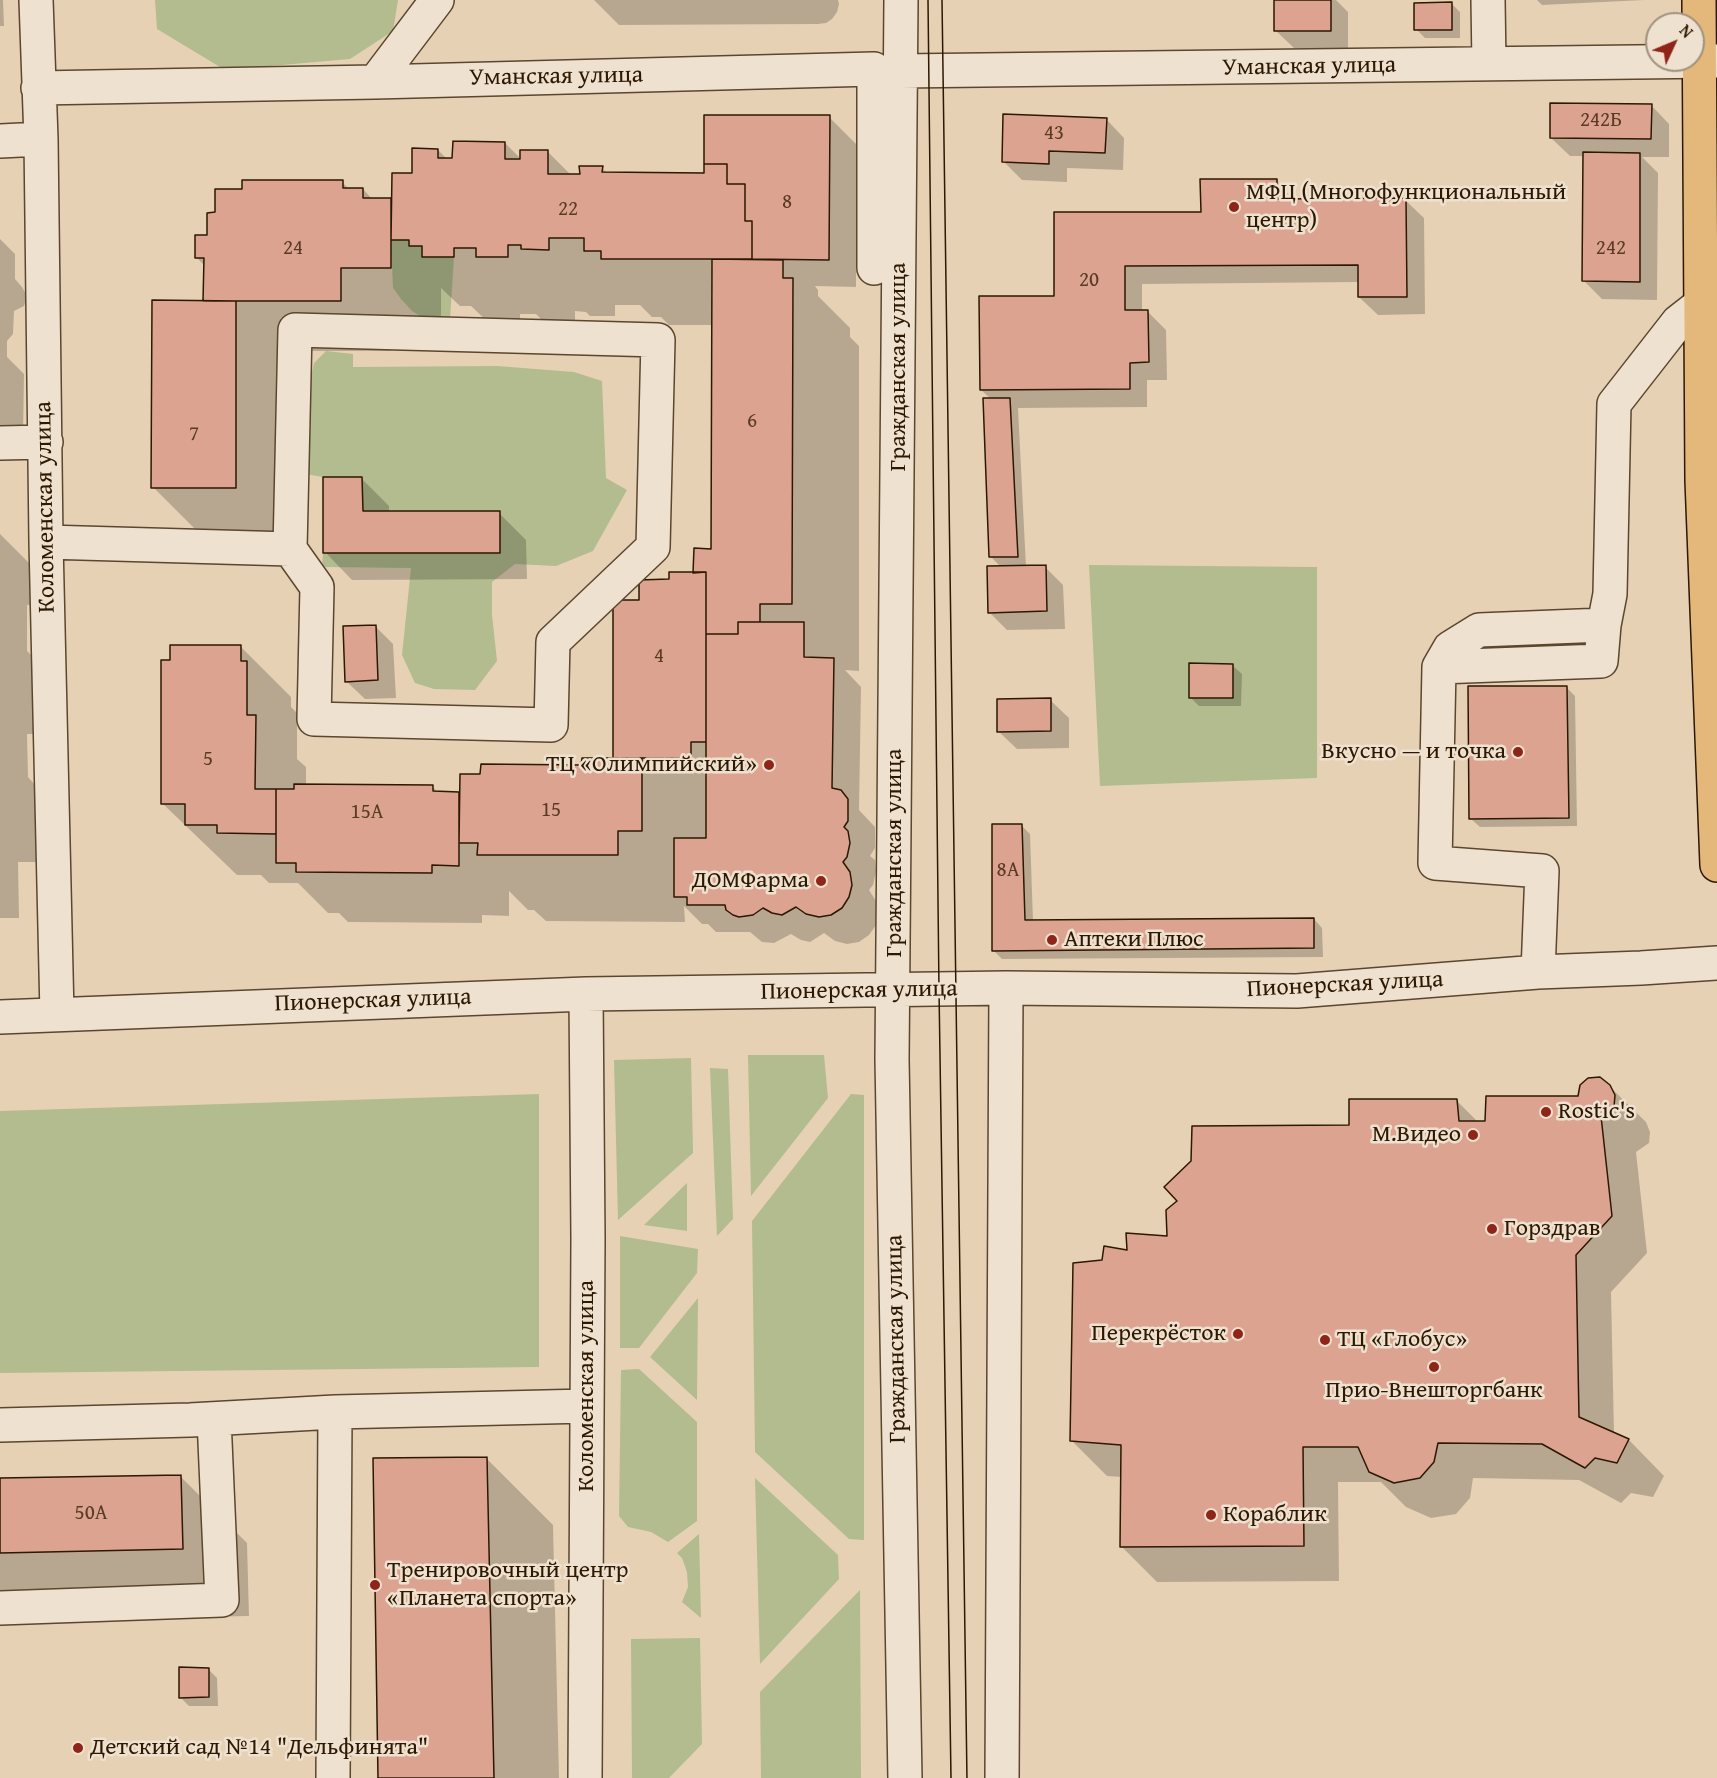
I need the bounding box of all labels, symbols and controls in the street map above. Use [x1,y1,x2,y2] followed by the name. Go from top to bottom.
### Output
[1645,12,1705,72] north arrow
[1674,19,1699,43] text: N
[1222,51,1396,83] street label: Уманская улица
[469,61,643,93] street label: Уманская улица
[1580,108,1622,134] house number: 242Б
[1044,121,1064,147] house number: 43
[1246,179,1566,235] place label: МФЦ (Многофункциональный центр)
[782,190,792,216] house number: 8
[558,197,578,223] house number: 22
[1227,200,1241,214] marker: МФЦ (Многофункциональный центр)
[283,236,303,262] house number: 24
[1596,236,1626,262] house number: 242
[885,263,913,471] street label: Гражданская улица
[1079,268,1099,294] house number: 20
[30,401,62,613] street label: Коломенская улица
[747,409,757,435] house number: 6
[189,422,199,448] house number: 7
[654,644,664,670] house number: 4
[1321,738,1506,766] place label: Вкусно — и точка
[1511,745,1525,759] marker: Вкусно — и точка
[203,747,213,773] house number: 5
[881,749,909,957] street label: Гражданская улица
[546,751,757,779] place label: ТЦ «Олимпийский»
[762,758,776,772] marker: ТЦ «Олимпийский»
[541,798,561,824] house number: 15
[351,800,383,826] house number: 15А
[997,858,1019,884] house number: 8А
[692,867,809,895] place label: ДОМФарма
[814,874,828,888] marker: ДОМФарма
[1064,926,1204,954] place label: Аптеки Плюс
[1045,933,1059,947] marker: Аптеки Плюс
[1246,965,1444,1005] street label: Пионерская улица
[760,975,958,1007] street label: Пионерская улица
[274,983,472,1019] street label: Пионерская улица
[1558,1098,1635,1126] place label: Rostic's
[1539,1105,1553,1119] marker: Rostic's
[1372,1121,1461,1149] place label: М.Видео
[1466,1128,1480,1142] marker: М.Видео
[1504,1215,1600,1243] place label: Горздрав
[1485,1222,1499,1236] marker: Горздрав
[881,1234,913,1444] street label: Гражданская улица
[573,1280,601,1492] street label: Коломенская улица
[1091,1320,1226,1348] place label: Перекрёсток
[1337,1326,1467,1354] place label: ТЦ «Глобус»
[1231,1327,1245,1341] marker: Перекрёсток
[1318,1333,1332,1347] marker: ТЦ «Глобус»
[1427,1360,1441,1374] marker: Прио-Внешторгбанк
[1325,1377,1543,1405] place label: Прио-Внешторгбанк
[75,1501,107,1527] house number: 50А
[1223,1501,1327,1529] place label: Кораблик
[1204,1508,1218,1522] marker: Кораблик
[387,1557,629,1613] place label: Тренировочный центр «Планета спорта»
[368,1578,382,1592] marker: Тренировочный центр «Планета спорта»
[90,1734,428,1762] place label: Детский сад №14 "Дельфинята"
[71,1741,85,1755] marker: Детский сад №14 "Дельфинята"

